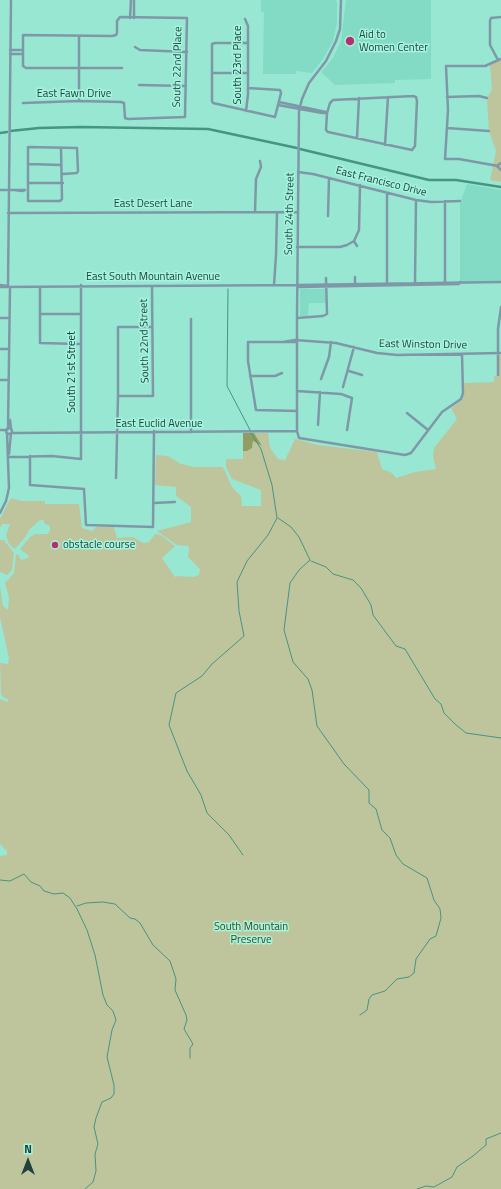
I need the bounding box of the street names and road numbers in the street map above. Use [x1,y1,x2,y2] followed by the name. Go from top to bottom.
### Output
[171,26,185,108] street label: South 22nd Place
[231,26,245,104] street label: South 23rd Place
[37,87,111,101] street label: East Fawn Drive
[334,164,428,200] street label: East Francisco Drive
[283,173,297,255] street label: South 24th Street
[114,197,192,211] street label: East Desert Lane
[86,270,220,284] street label: East South Mountain Avenue
[138,299,152,383] street label: South 22nd Street
[65,331,79,413] street label: South 21st Street
[379,338,467,352] street label: East Winston Drive
[115,417,203,431] street label: East Euclid Avenue

